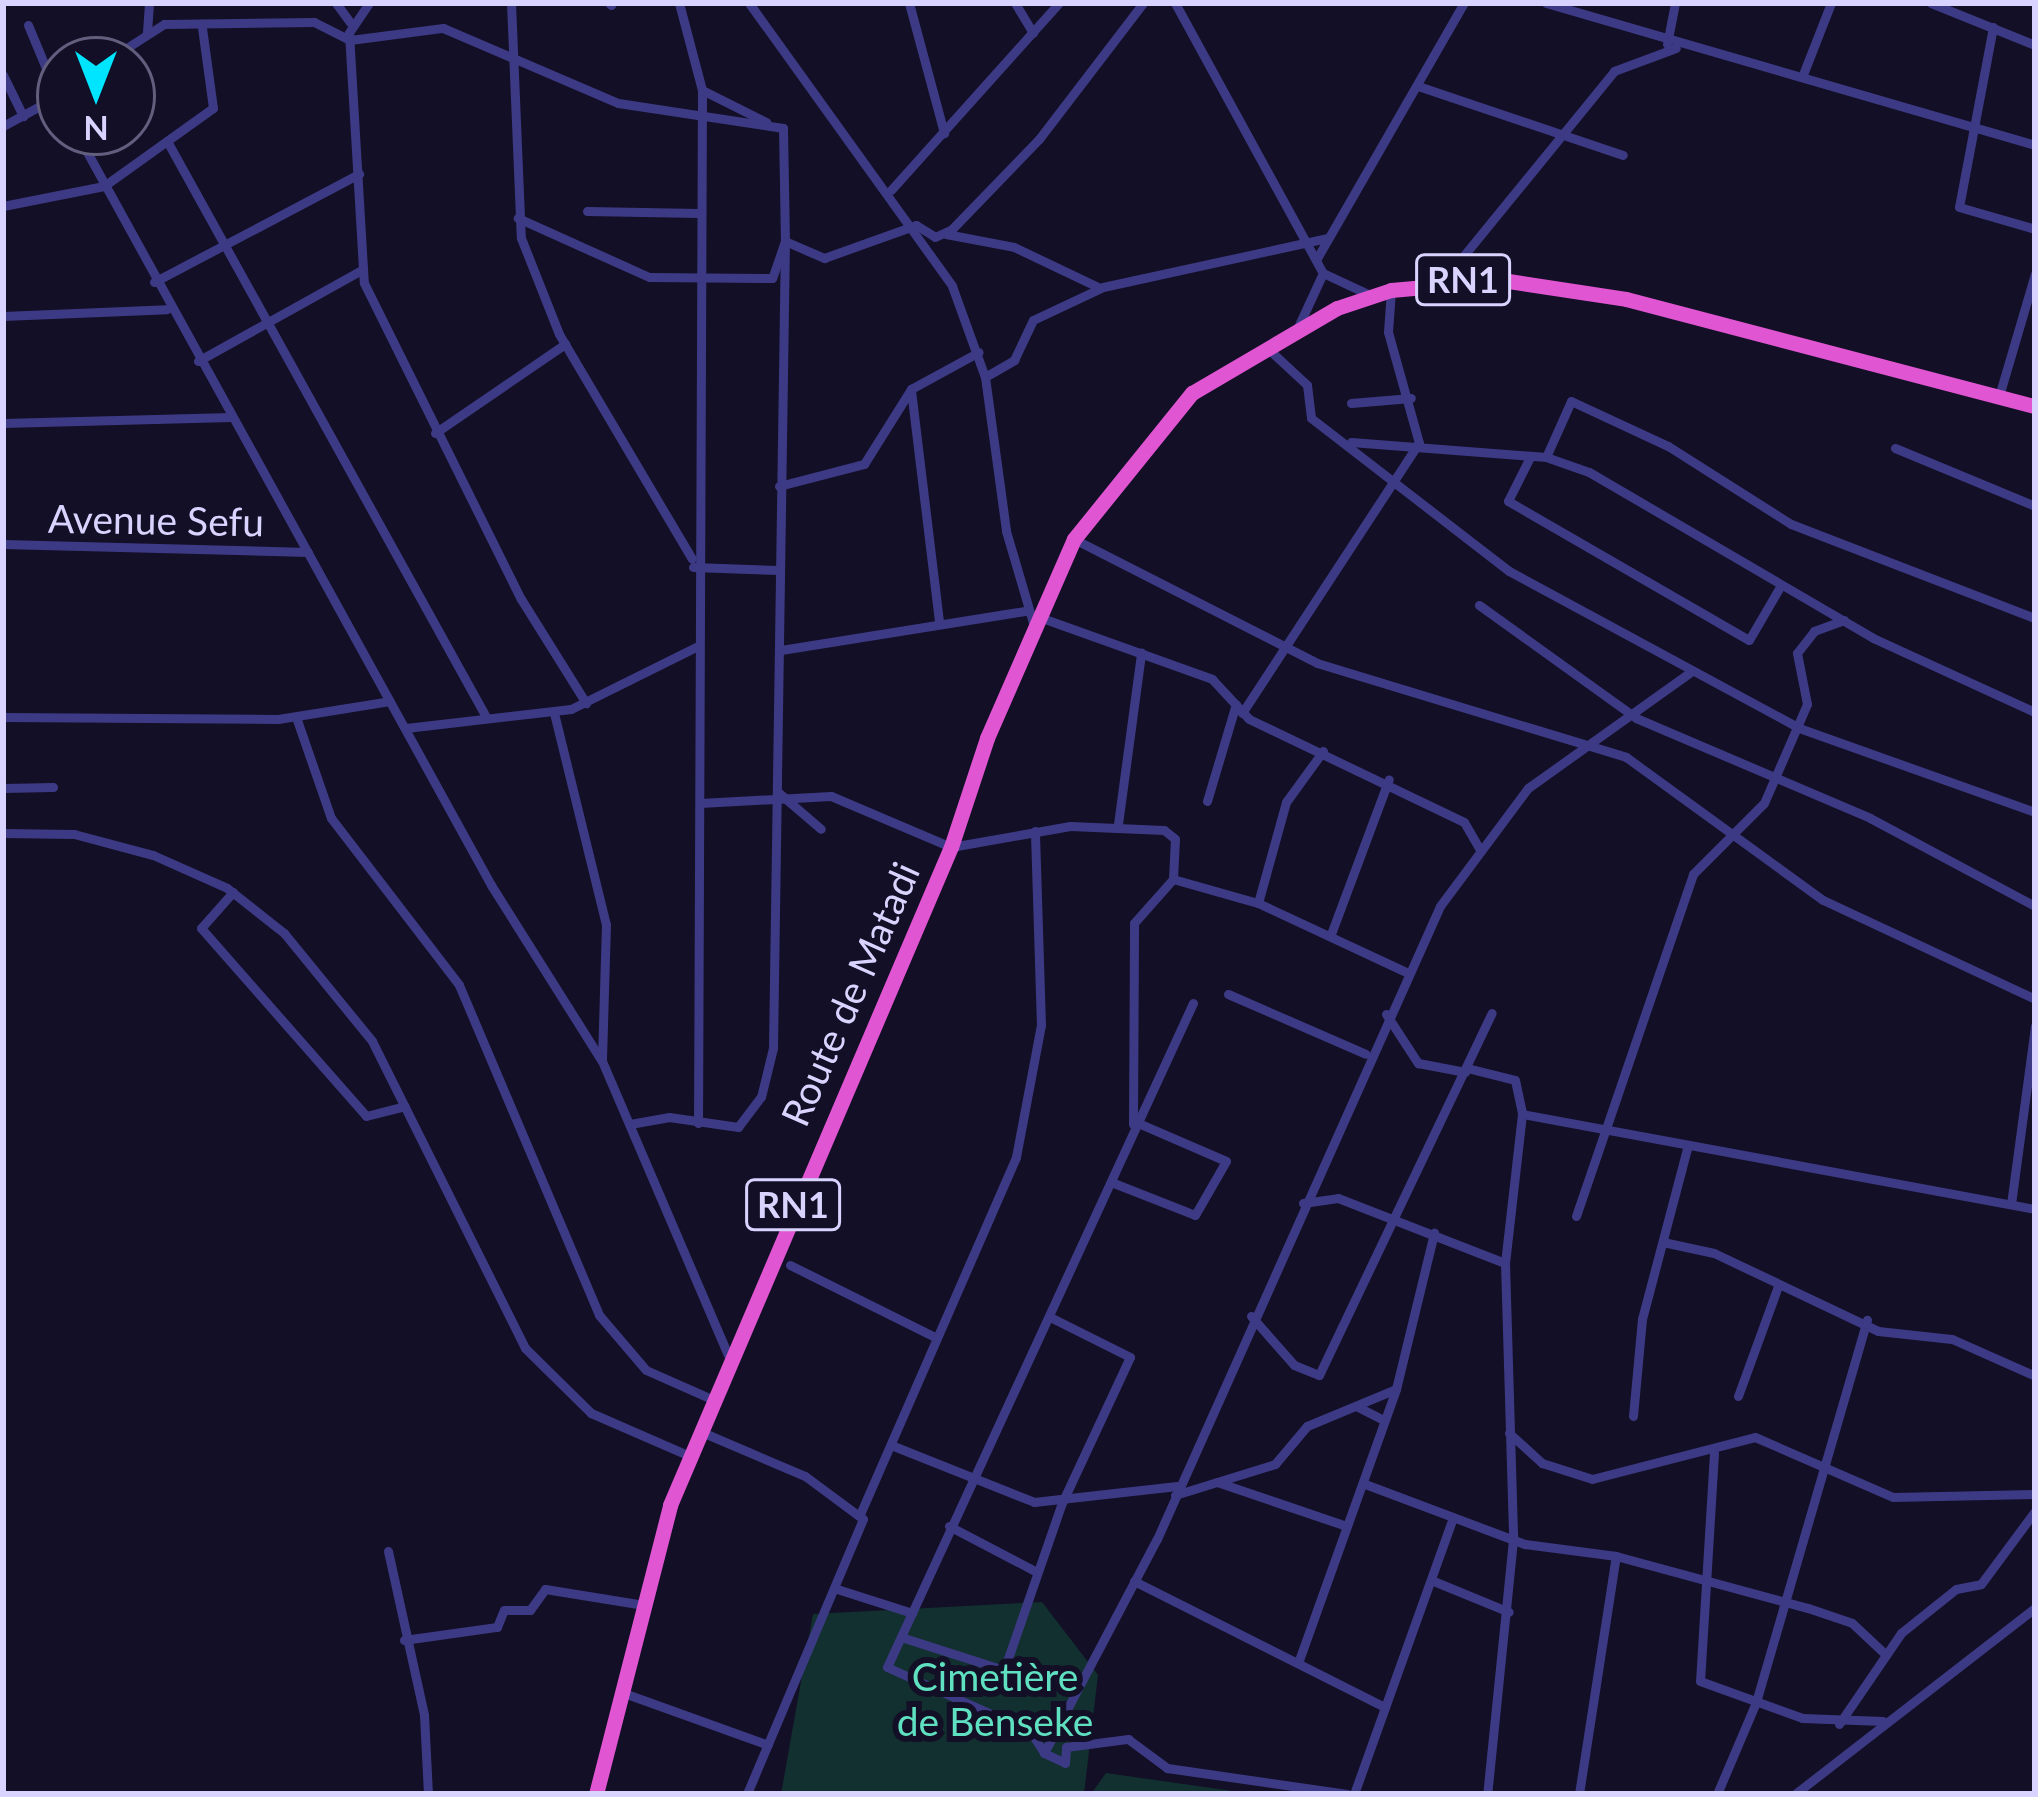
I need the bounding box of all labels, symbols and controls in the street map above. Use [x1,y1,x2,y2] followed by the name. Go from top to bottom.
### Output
[36,36,156,156] north arrow
[83,109,109,149] text: N
[1415,250,1511,310] road number: RN1
[48,495,264,545] street label: Avenue Sefu
[771,855,929,1133] street label: Route de Matadi
[745,1175,841,1235] road number: RN1
[897,1654,1093,1745] park label: Cimetière de Benseke

